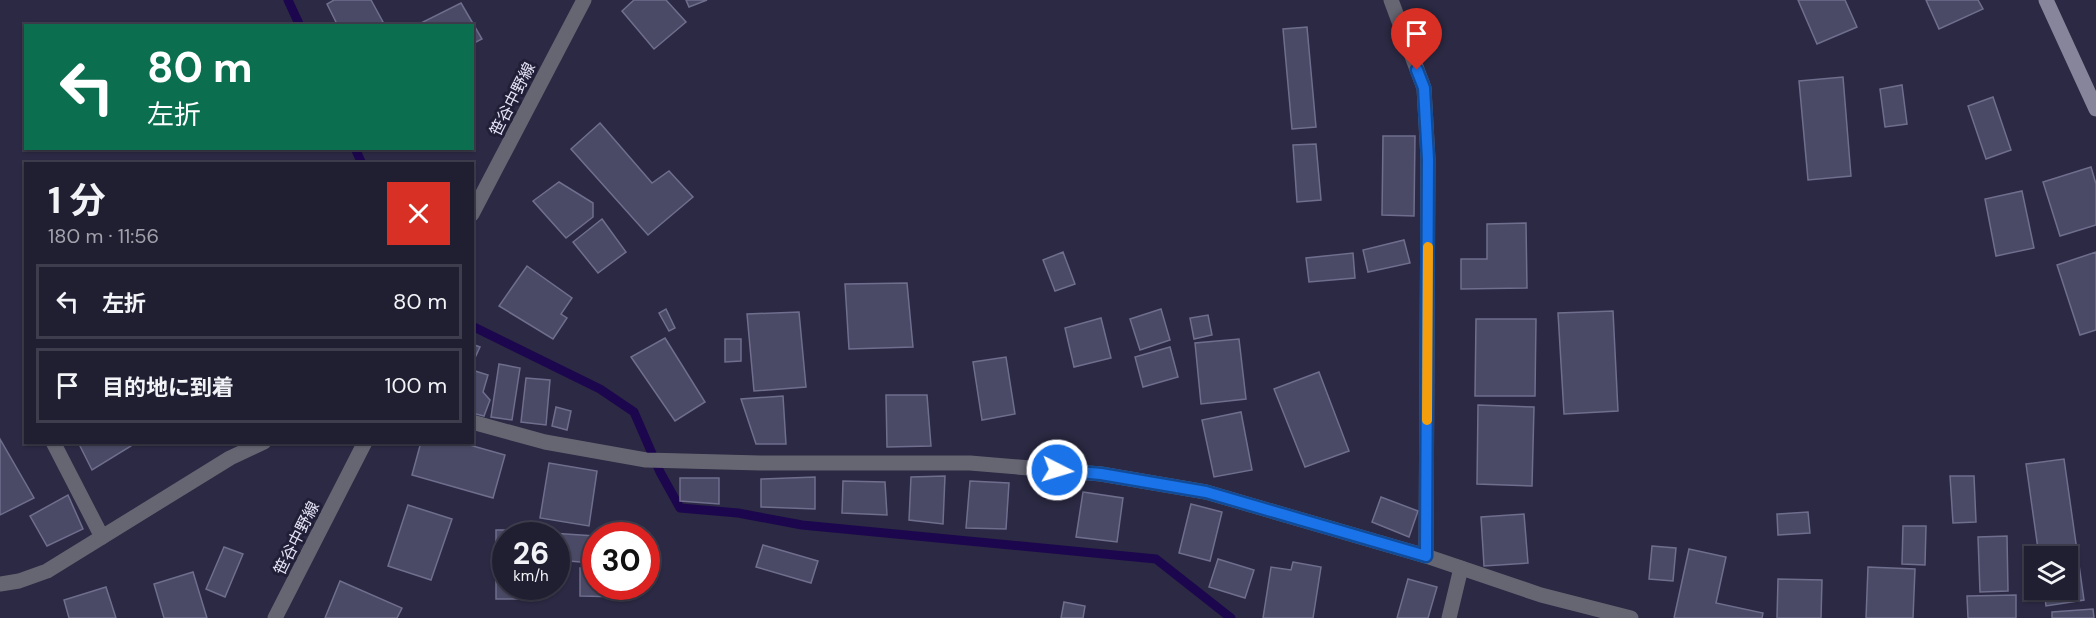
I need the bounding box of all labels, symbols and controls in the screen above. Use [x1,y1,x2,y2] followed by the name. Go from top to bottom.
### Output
[1391,8,1442,70] pin
[1400,17,1433,50] icon: arrive
[147,40,253,95] text: 80 m
[48,48,126,126] icon: left
[485,59,540,140] street label: 笹谷中野線
[147,97,201,132] text: 左折
[48,177,106,224] text: 1 分
[387,182,450,245] button: close
[48,223,159,249] text: 180 m · 11:56
[51,285,84,318] icon: left
[393,287,447,316] text: 80 m
[102,289,146,318] text: 左折
[51,369,84,402] icon: arrive
[385,371,447,400] text: 100 m
[102,373,234,402] text: 目的地に到着
[1025,438,1089,502] position arrow
[269,498,324,579] street label: 笹谷中野線
[582,522,660,600] speed limit sign: 30
[513,534,549,573] text: 26
[2024,546,2078,600] map controls
[2024,546,2078,600] button: layers
[513,566,549,586] text: km/h

